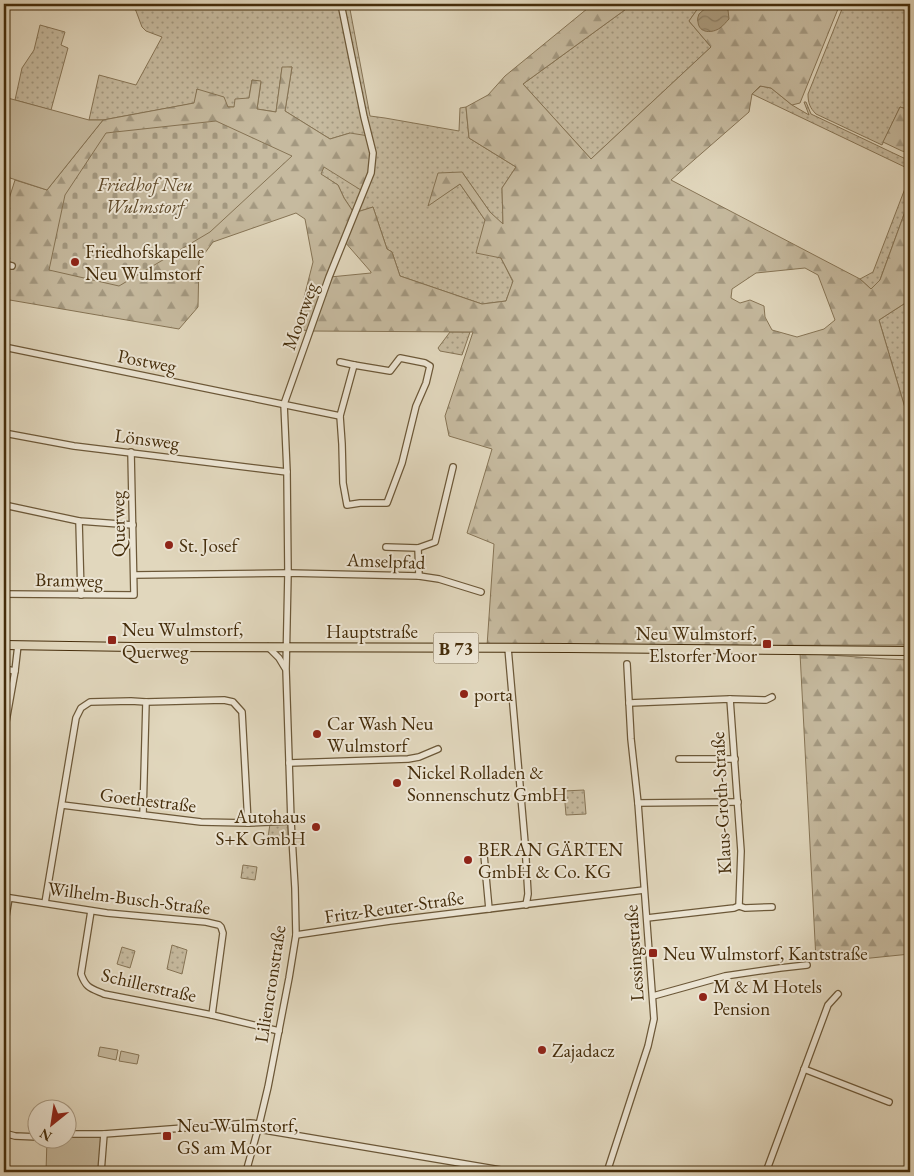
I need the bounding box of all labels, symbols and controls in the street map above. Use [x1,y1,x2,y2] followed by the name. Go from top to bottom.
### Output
[96,172,193,219] park label: Friedhof Neu Wulmstorf
[85,239,204,286] place label: Friedhofskapelle Neu Wulmstorf
[69,256,81,268] marker: Friedhofskapelle Neu Wulmstorf
[276,278,324,353] street label: Moorweg
[116,343,179,379] street label: Postweg
[113,423,181,455] street label: Lönsweg
[105,490,131,557] street label: Querweg
[179,533,239,558] place label: St. Josef
[163,539,175,551] marker: St. Josef
[345,547,426,575] street label: Amselpfad
[35,567,104,593] street label: Bramweg
[122,617,243,664] place label: Neu Wulmstorf, Querweg
[326,619,418,644] street label: Hauptstraße
[636,621,758,668] place label: Neu Wulmstorf, Elstorfer Moor
[434,632,478,664] road number: B 73
[106,634,118,646] marker: Neu Wulmstorf, Querweg
[761,638,773,650] marker: Neu Wulmstorf, Elstorfer Moor
[474,682,514,707] place label: porta
[458,688,470,700] marker: porta
[327,711,434,758] place label: Car Wash Neu Wulmstorf
[311,728,323,740] marker: Car Wash Neu Wulmstorf
[705,731,737,875] street label: Klaus-Groth-Straße
[407,760,567,807] place label: Nickel Rolladen & Sonnenschutz GmbH
[391,777,403,789] marker: Nickel Rolladen & Sonnenschutz GmbH
[98,782,198,818] street label: Goethestraße
[215,804,306,851] place label: Autohaus S+K GmbH
[310,821,322,833] marker: Autohaus S+K GmbH
[478,837,623,884] place label: BERAN GÄRTEN GmbH & Co. KG
[462,854,474,866] marker: BERAN GÄRTEN GmbH & Co. KG
[46,876,212,920] street label: Wilhelm-Busch-Straße
[323,885,465,929] street label: Fritz-Reuter-Straße
[618,904,650,1002] street label: Lessingstraße
[248,923,292,1045] street label: Liliencronstraße
[663,941,868,966] place label: Neu Wulmstorf, Kantstraße
[647,947,659,959] marker: Neu Wulmstorf, Kantstraße
[99,962,199,1008] street label: Schillerstraße
[713,974,822,1021] place label: M & M Hotels Pension
[697,991,709,1003] marker: M & M Hotels Pension
[552,1038,615,1063] place label: Zajadacz
[536,1044,548,1056] marker: Zajadacz
[28,1098,78,1148] north arrow
[177,1113,298,1160] place label: Neu Wulmstorf, GS am Moor
[36,1124,55,1146] text: N
[161,1130,173,1142] marker: Neu Wulmstorf, GS am Moor

